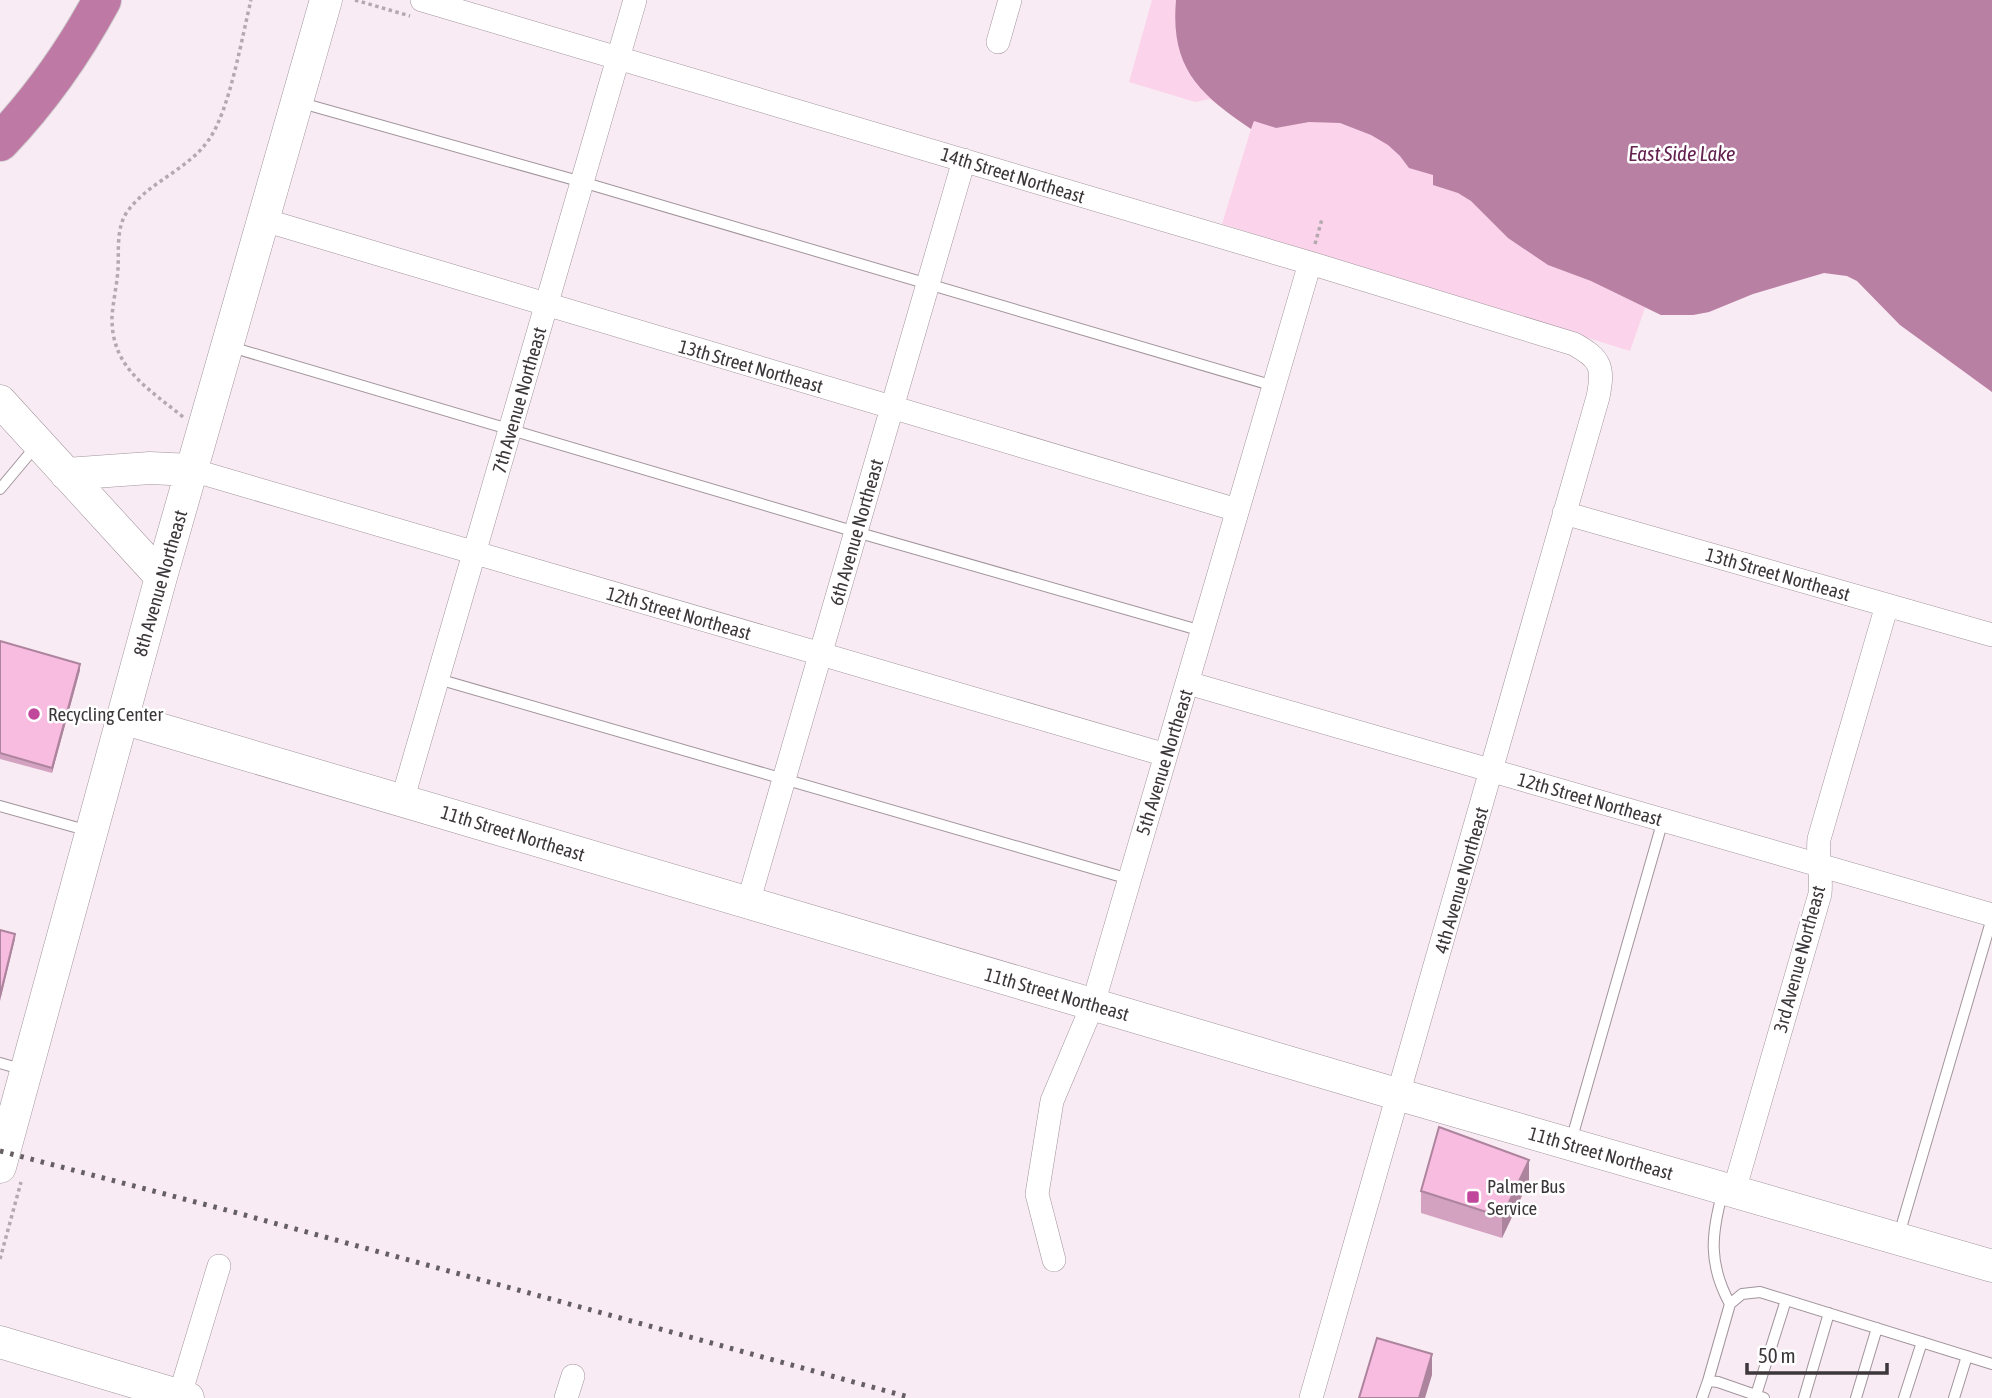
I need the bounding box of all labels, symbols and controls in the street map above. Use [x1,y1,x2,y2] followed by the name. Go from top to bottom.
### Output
[1628,141,1736,165] water label: East Side Lake
[938,143,1088,207] street label: 14th Street Northeast
[488,324,550,476] street label: 7th Avenue Northeast
[676,335,826,397] street label: 13th Street Northeast
[825,456,887,608] street label: 6th Avenue Northeast
[129,507,191,659] street label: 8th Avenue Northeast
[1703,543,1853,605] street label: 13th Street Northeast
[604,582,754,644] street label: 12th Street Northeast
[1131,686,1197,838] street label: 5th Avenue Northeast
[48,703,163,725] place label: Recycling Center
[26,706,42,722] marker: Recycling Center
[1515,768,1665,830] street label: 12th Street Northeast
[438,801,588,865] street label: 11th Street Northeast
[1430,804,1492,956] street label: 4th Avenue Northeast
[1769,883,1829,1035] street label: 3rd Avenue Northeast
[982,963,1132,1025] street label: 11th Street Northeast
[1526,1122,1676,1184] street label: 11th Street Northeast
[1487,1175,1565,1219] place label: Palmer Bus Service
[1465,1189,1481,1205] marker: Palmer Bus Service
[1747,1332,1887,1376] scale bar
[1758,1343,1796,1367] text: 50 m

